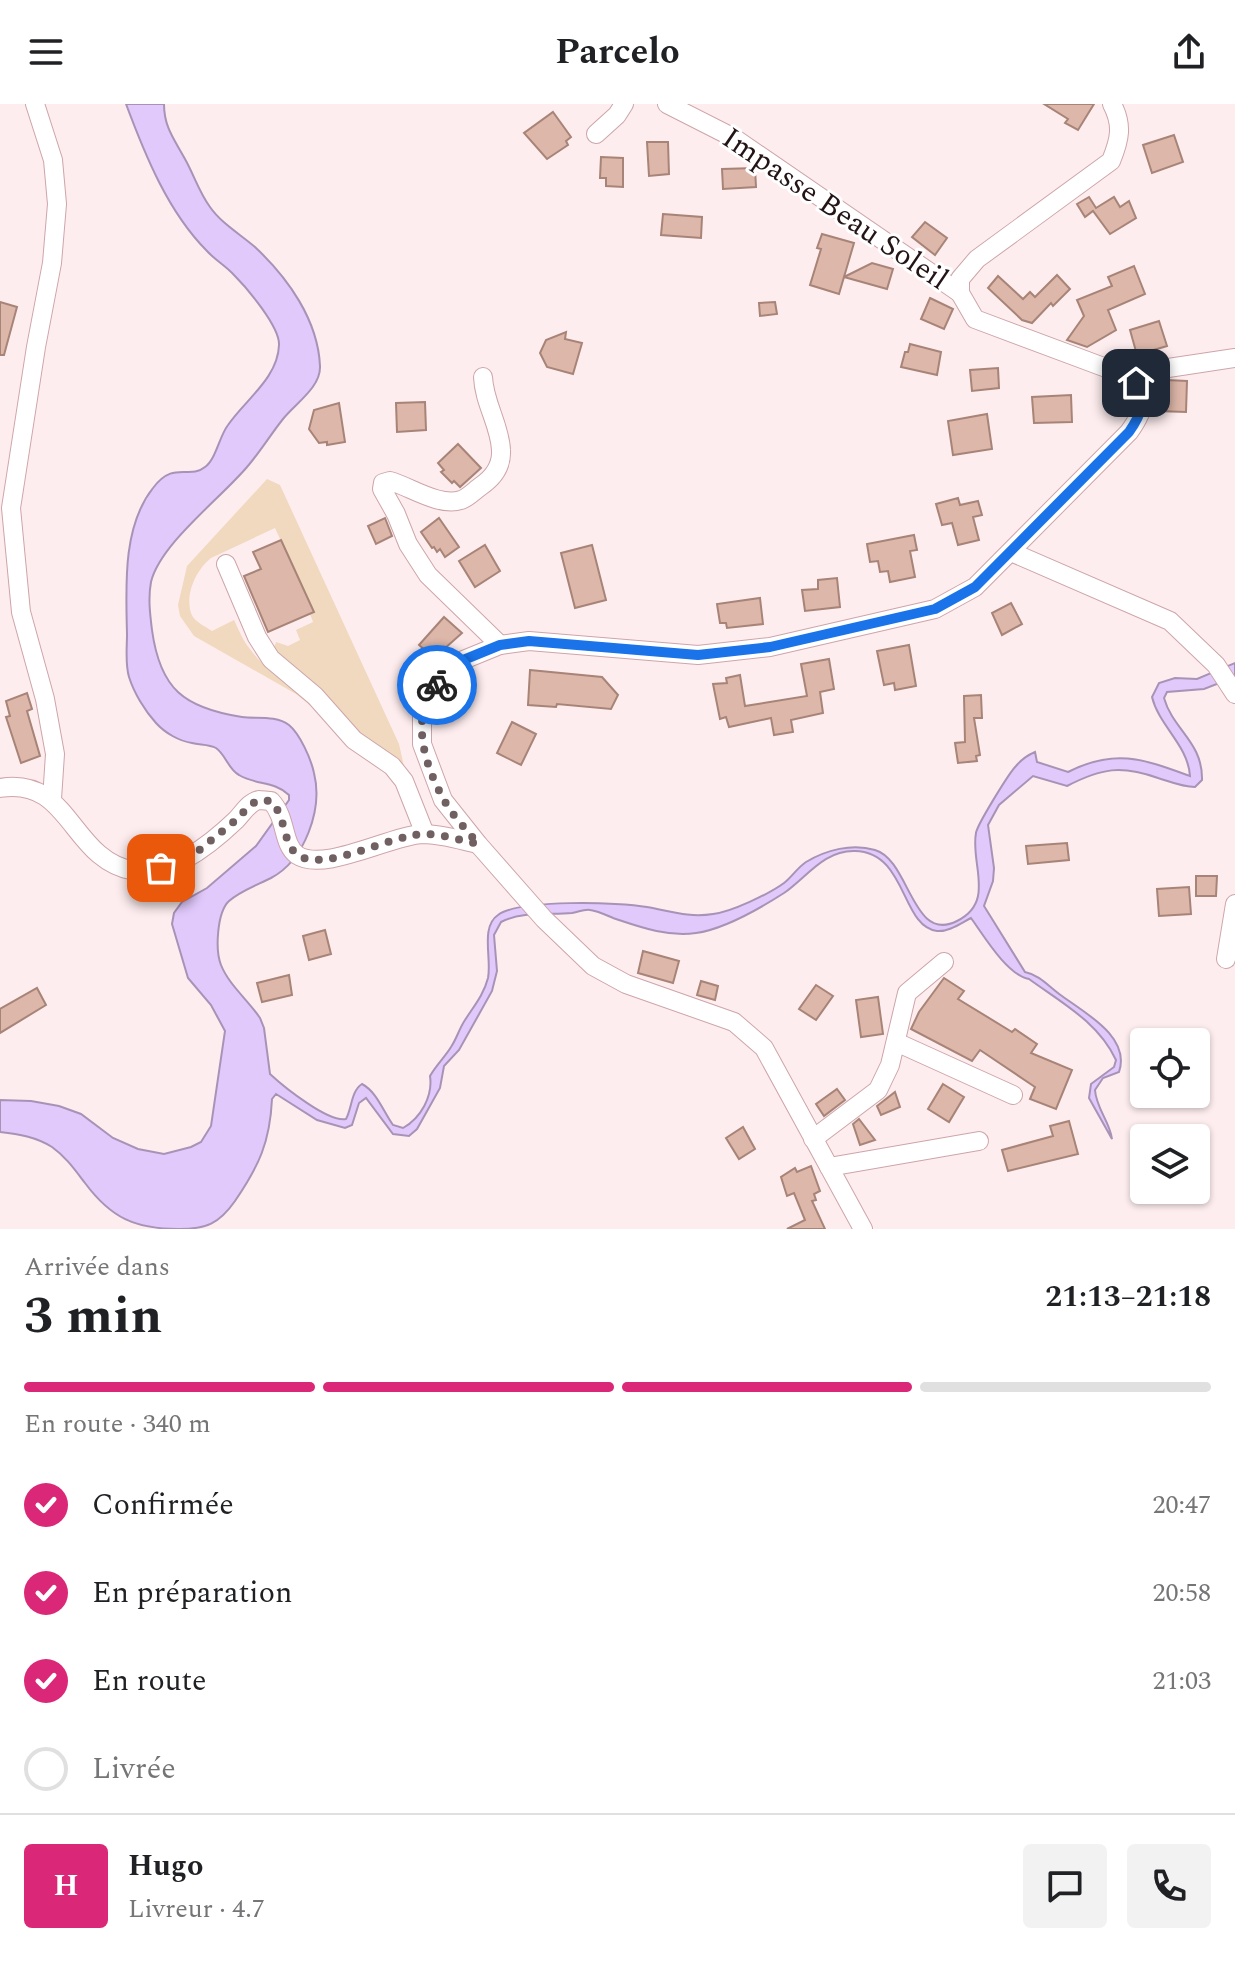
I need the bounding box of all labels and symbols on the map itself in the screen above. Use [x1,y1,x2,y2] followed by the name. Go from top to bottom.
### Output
[712,116,958,302] street label: Impasse Beau Soleil
[1102,349,1170,417] pin
[397,645,477,725] courier
[127,834,195,902] pin

